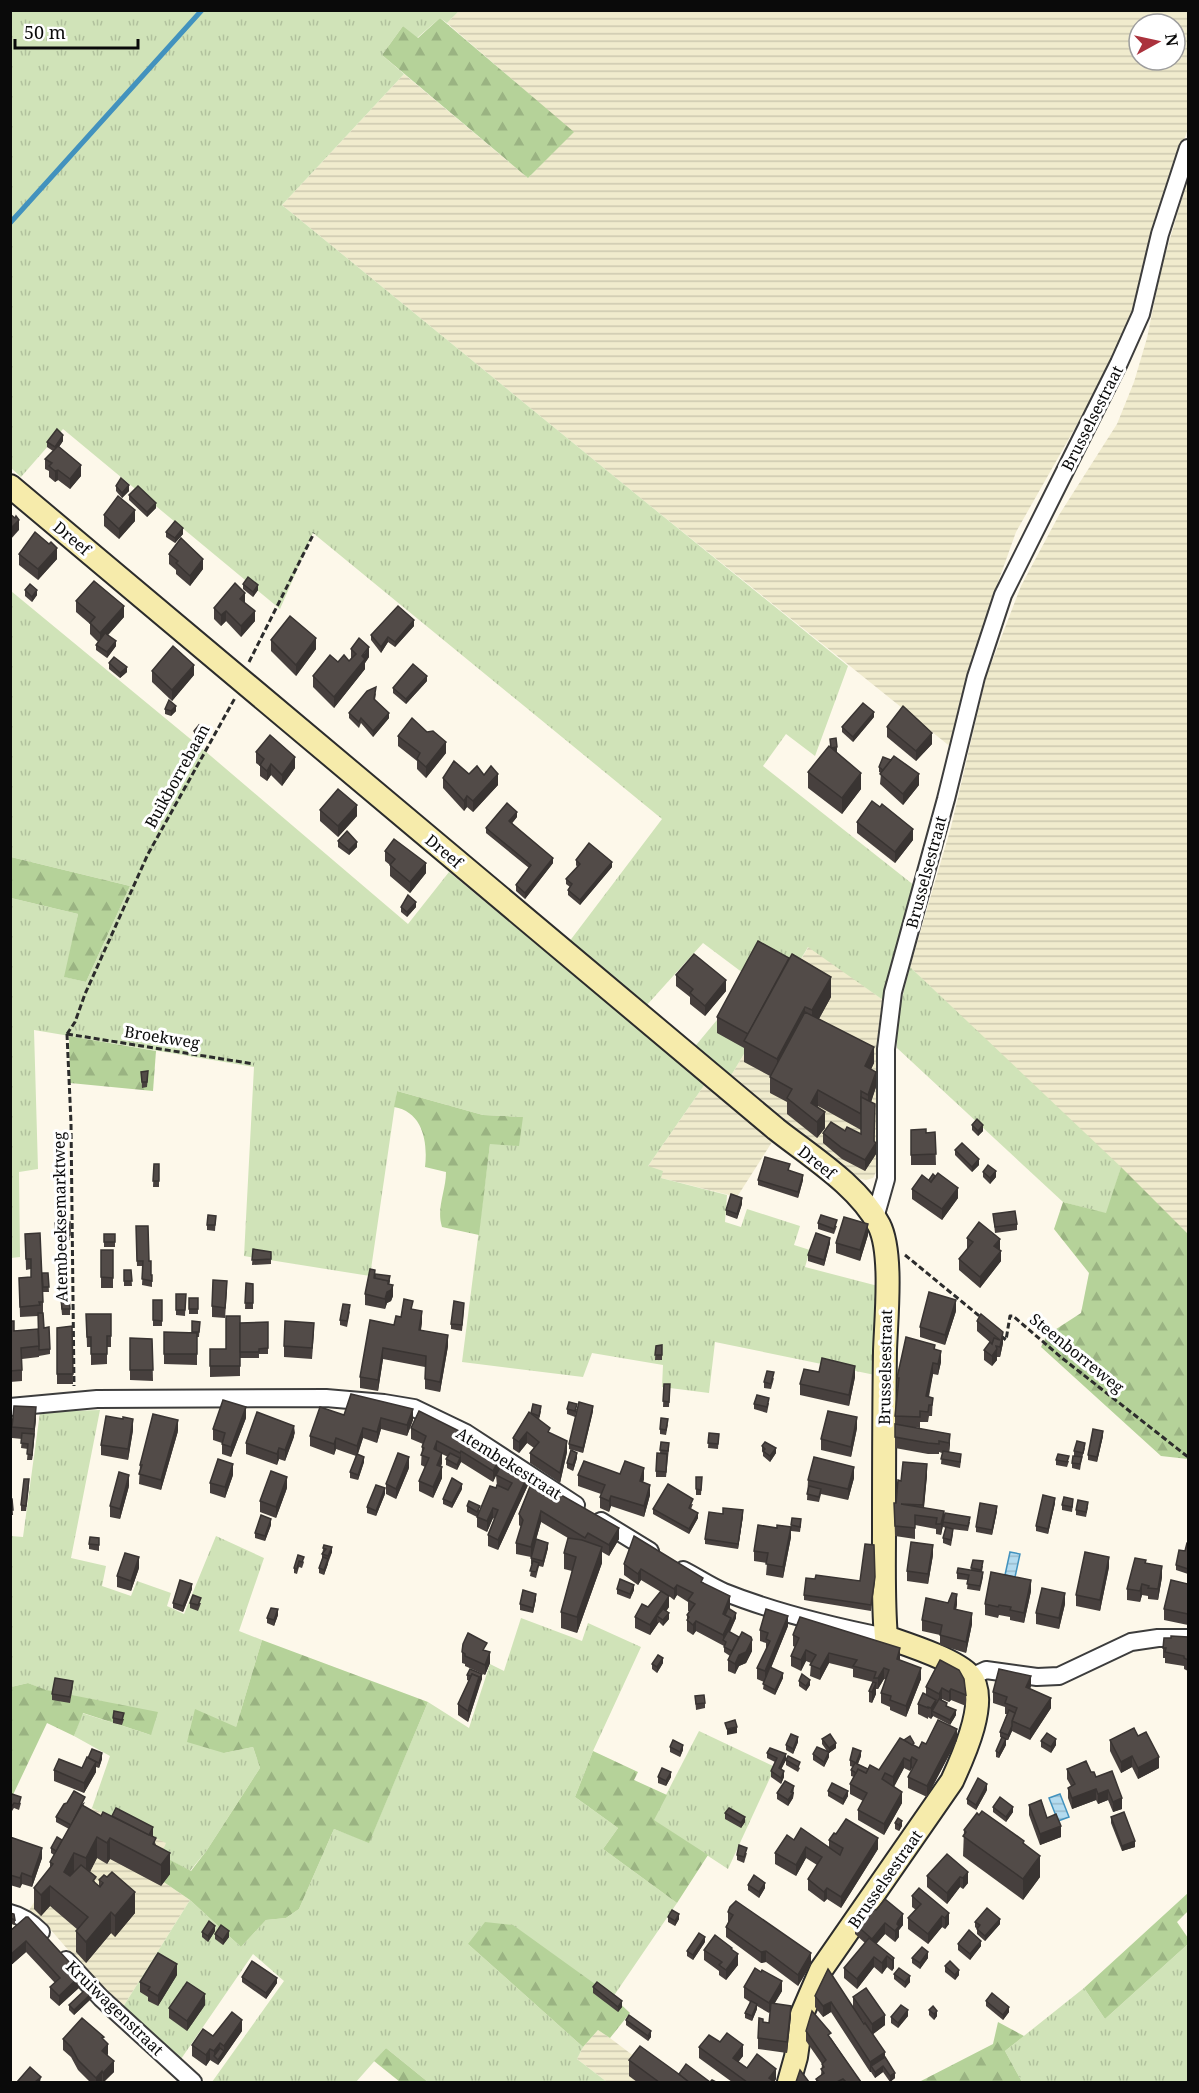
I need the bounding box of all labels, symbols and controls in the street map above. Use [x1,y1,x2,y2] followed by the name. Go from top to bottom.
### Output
[15,12,138,50] scale bar
[1127,12,1187,72] north arrow
[24,20,66,44] text: 50 m
[1160,32,1184,48] text: N
[1056,361,1128,474] street label: Brusselsestraat
[49,516,97,561] street label: Dreef
[139,720,215,832] street label: Buikborrebaan
[900,813,952,931] street label: Brusselsestraat
[421,829,469,874] street label: Dreef
[123,1020,202,1054] street label: Broekweg
[48,1131,72,1302] street label: Atembeeksemarktweg
[794,1140,842,1185] street label: Dreef
[1025,1308,1129,1398] street label: Steenborreweg
[873,1309,897,1425] street label: Brusselsestraat
[452,1422,566,1504] street label: Atembekestraat
[843,1825,927,1933] street label: Brusselsestraat
[61,1956,169,2061] street label: Kruiwagenstraat

